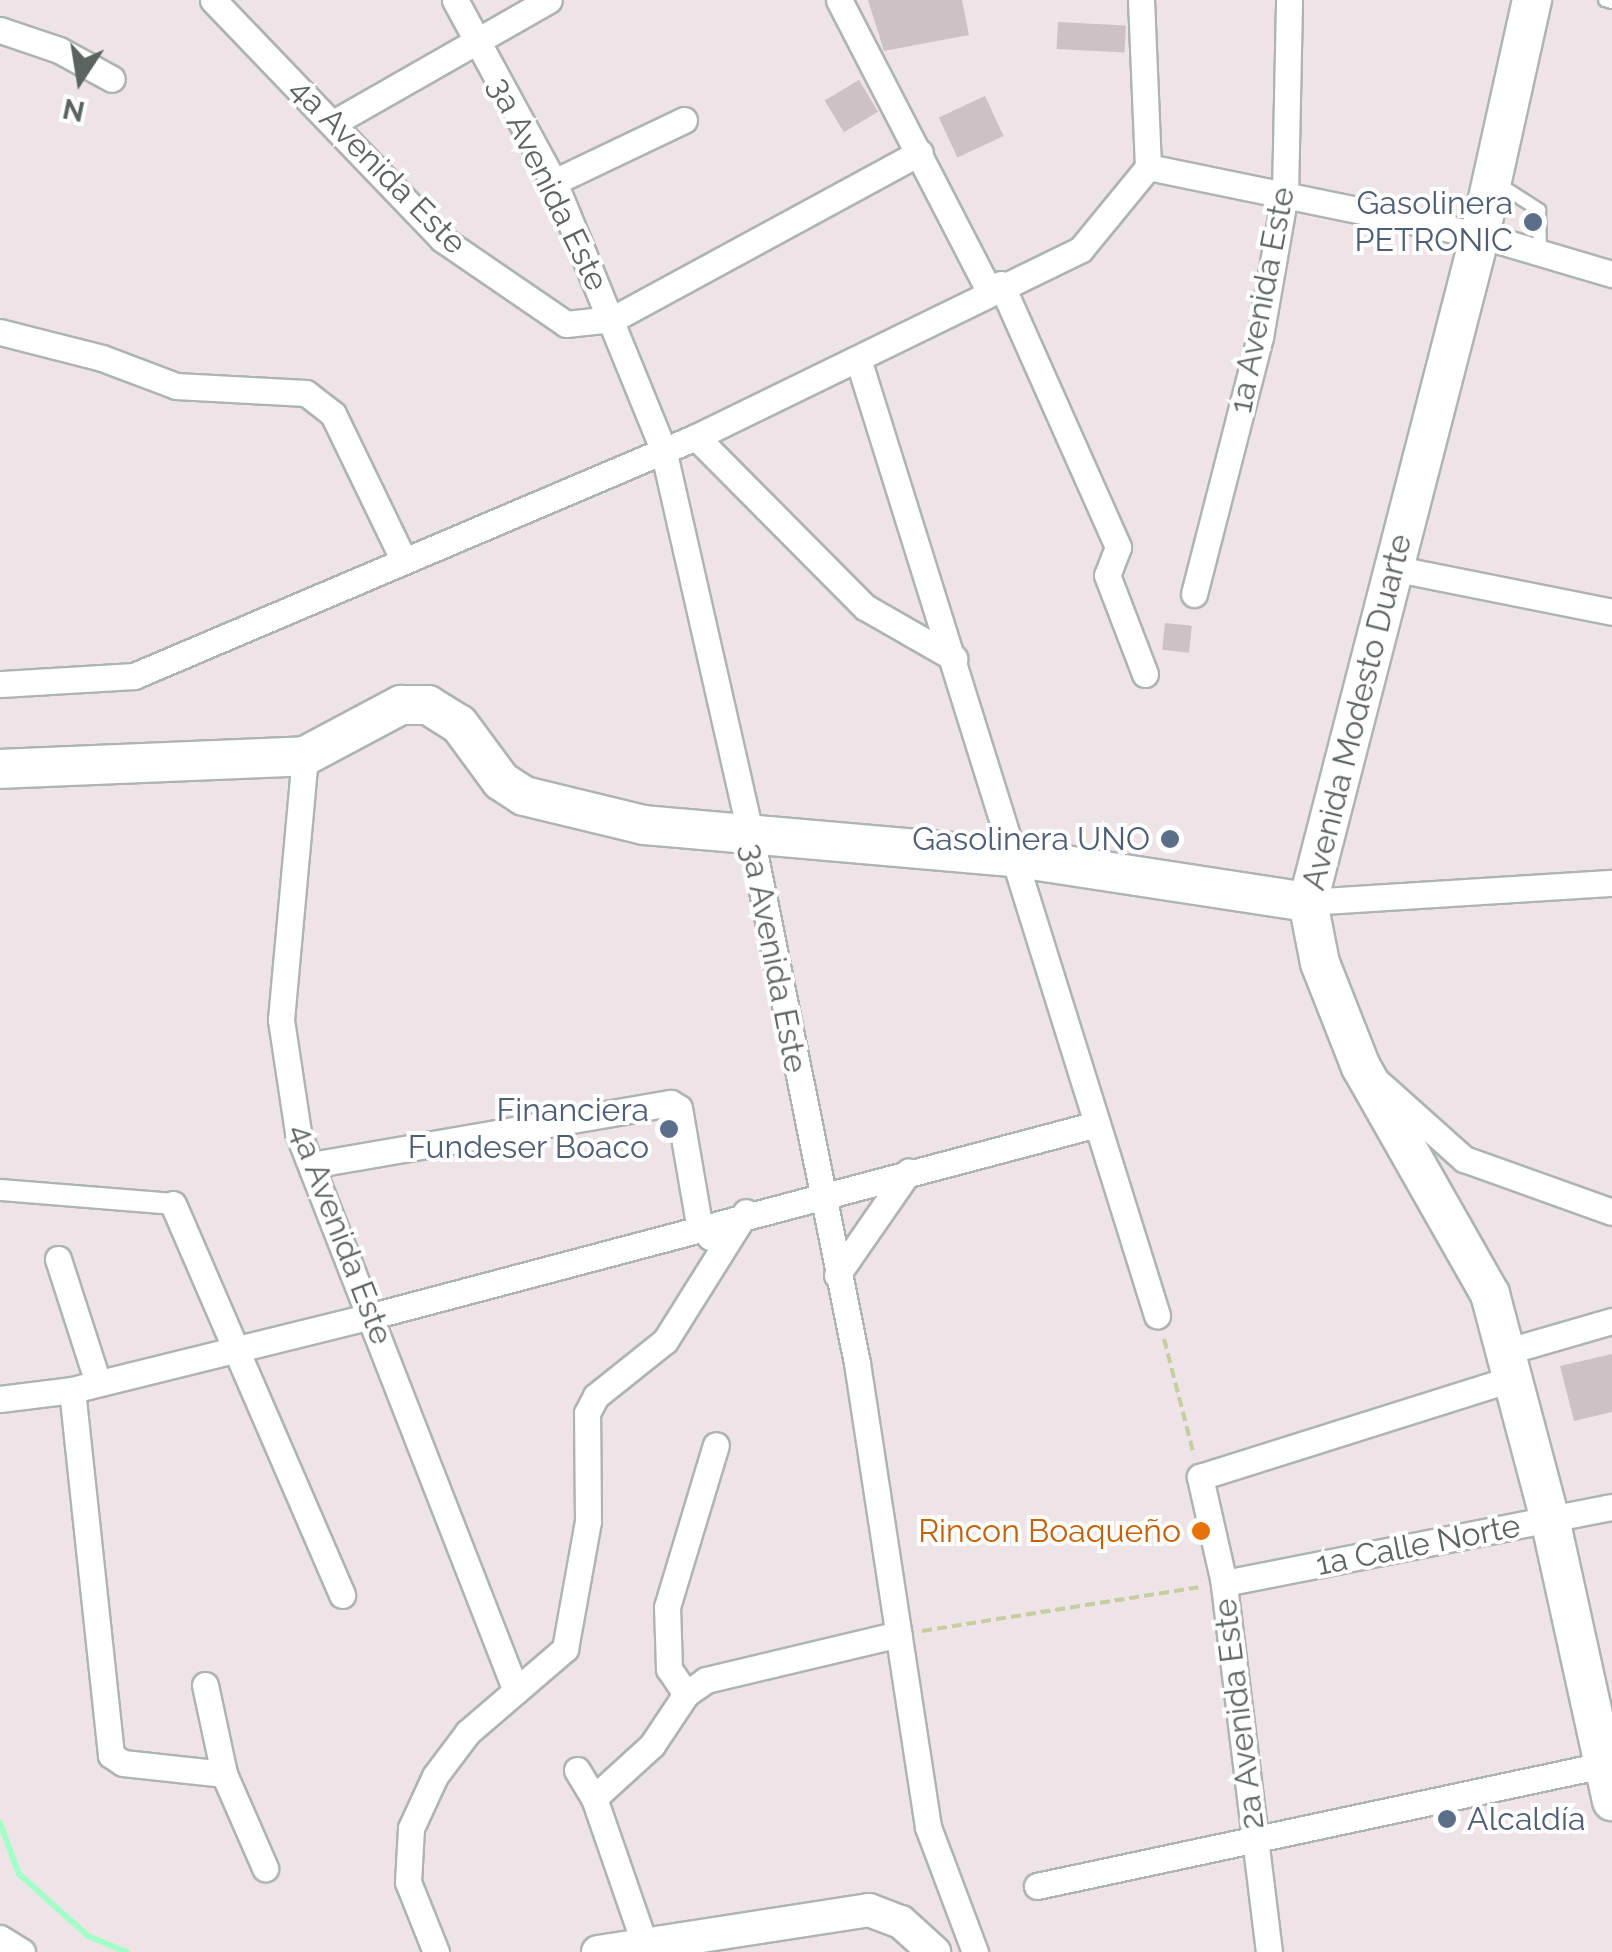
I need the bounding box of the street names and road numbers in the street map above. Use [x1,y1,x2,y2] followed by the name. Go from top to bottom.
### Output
[282,70,474,262] street label: 4a Avenida Este
[480,71,616,297] street label: 3a Avenida Este
[1221,183,1303,417] street label: 1a Avenida Este
[1294,530,1420,894] street label: Avenida Modesto Duarte
[733,840,815,1076] street label: 3a Avenida Este
[281,1118,401,1350] street label: 4a Avenida Este
[1313,1506,1523,1584] street label: 1a Calle Norte
[1206,1596,1272,1832] street label: 2a Avenida Este

